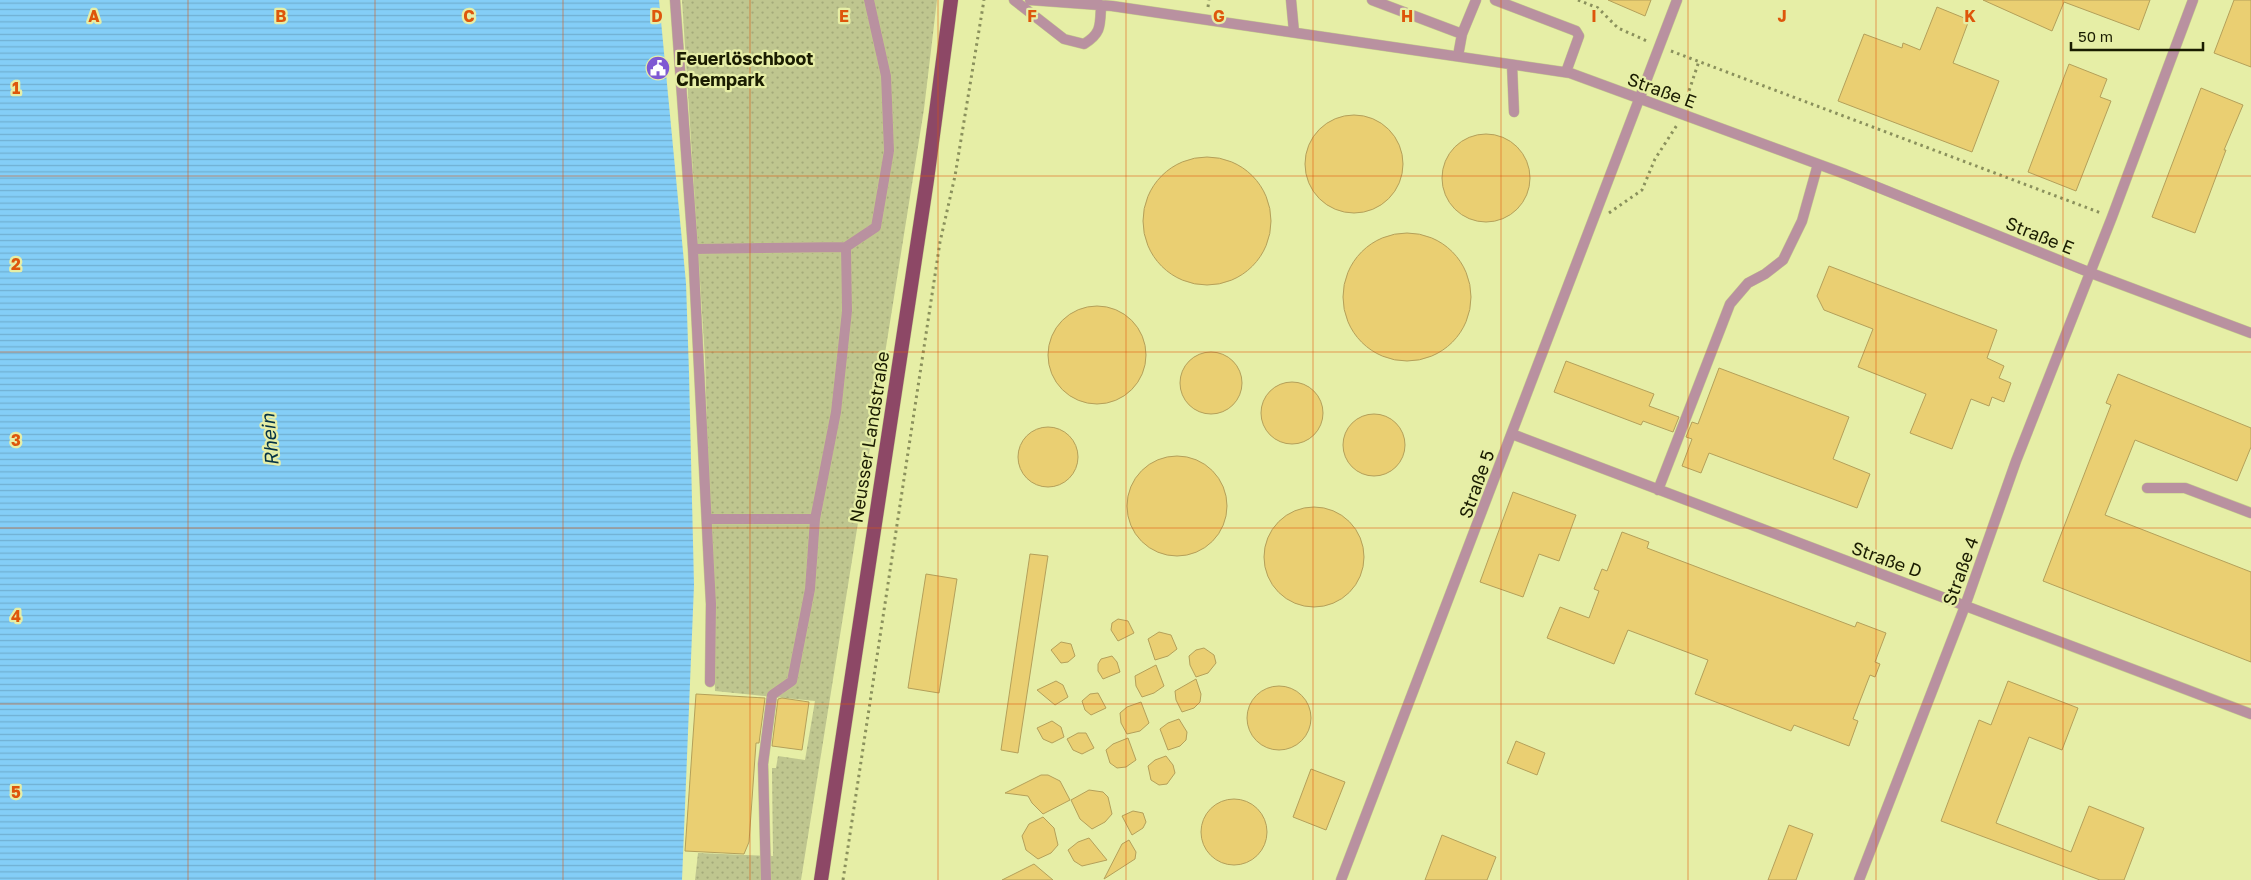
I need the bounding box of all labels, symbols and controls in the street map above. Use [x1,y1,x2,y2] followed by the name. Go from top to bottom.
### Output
[88,6,100,26] text: A
[275,6,287,26] text: B
[463,6,475,26] text: C
[651,6,663,26] text: D
[839,6,849,26] text: E
[1027,6,1037,26] text: F
[1213,6,1225,26] text: G
[1401,6,1413,26] text: H
[1591,6,1597,26] text: I
[1777,6,1787,26] text: J
[1964,6,1976,26] text: K
[2071,20,2204,52] scale bar
[2078,27,2113,45] text: 50 m
[676,47,813,90] place label: Feuerlöschboot Chempark
[645,55,671,81] public building icon: Feuerlöschboot Chempark
[1625,67,1699,113] street label: Straße E
[12,78,20,98] text: 1
[2003,211,2077,259] street label: Straße E
[11,254,21,274] text: 2
[845,350,893,524] street label: Neusser Landstraße
[255,412,283,467] water label: Rhein
[11,430,21,450] text: 3
[1453,447,1499,521] street label: Straße 5
[1937,534,1983,608] street label: Straße 4
[1849,536,1925,582] street label: Straße D
[11,606,21,626] text: 4
[11,782,21,802] text: 5

